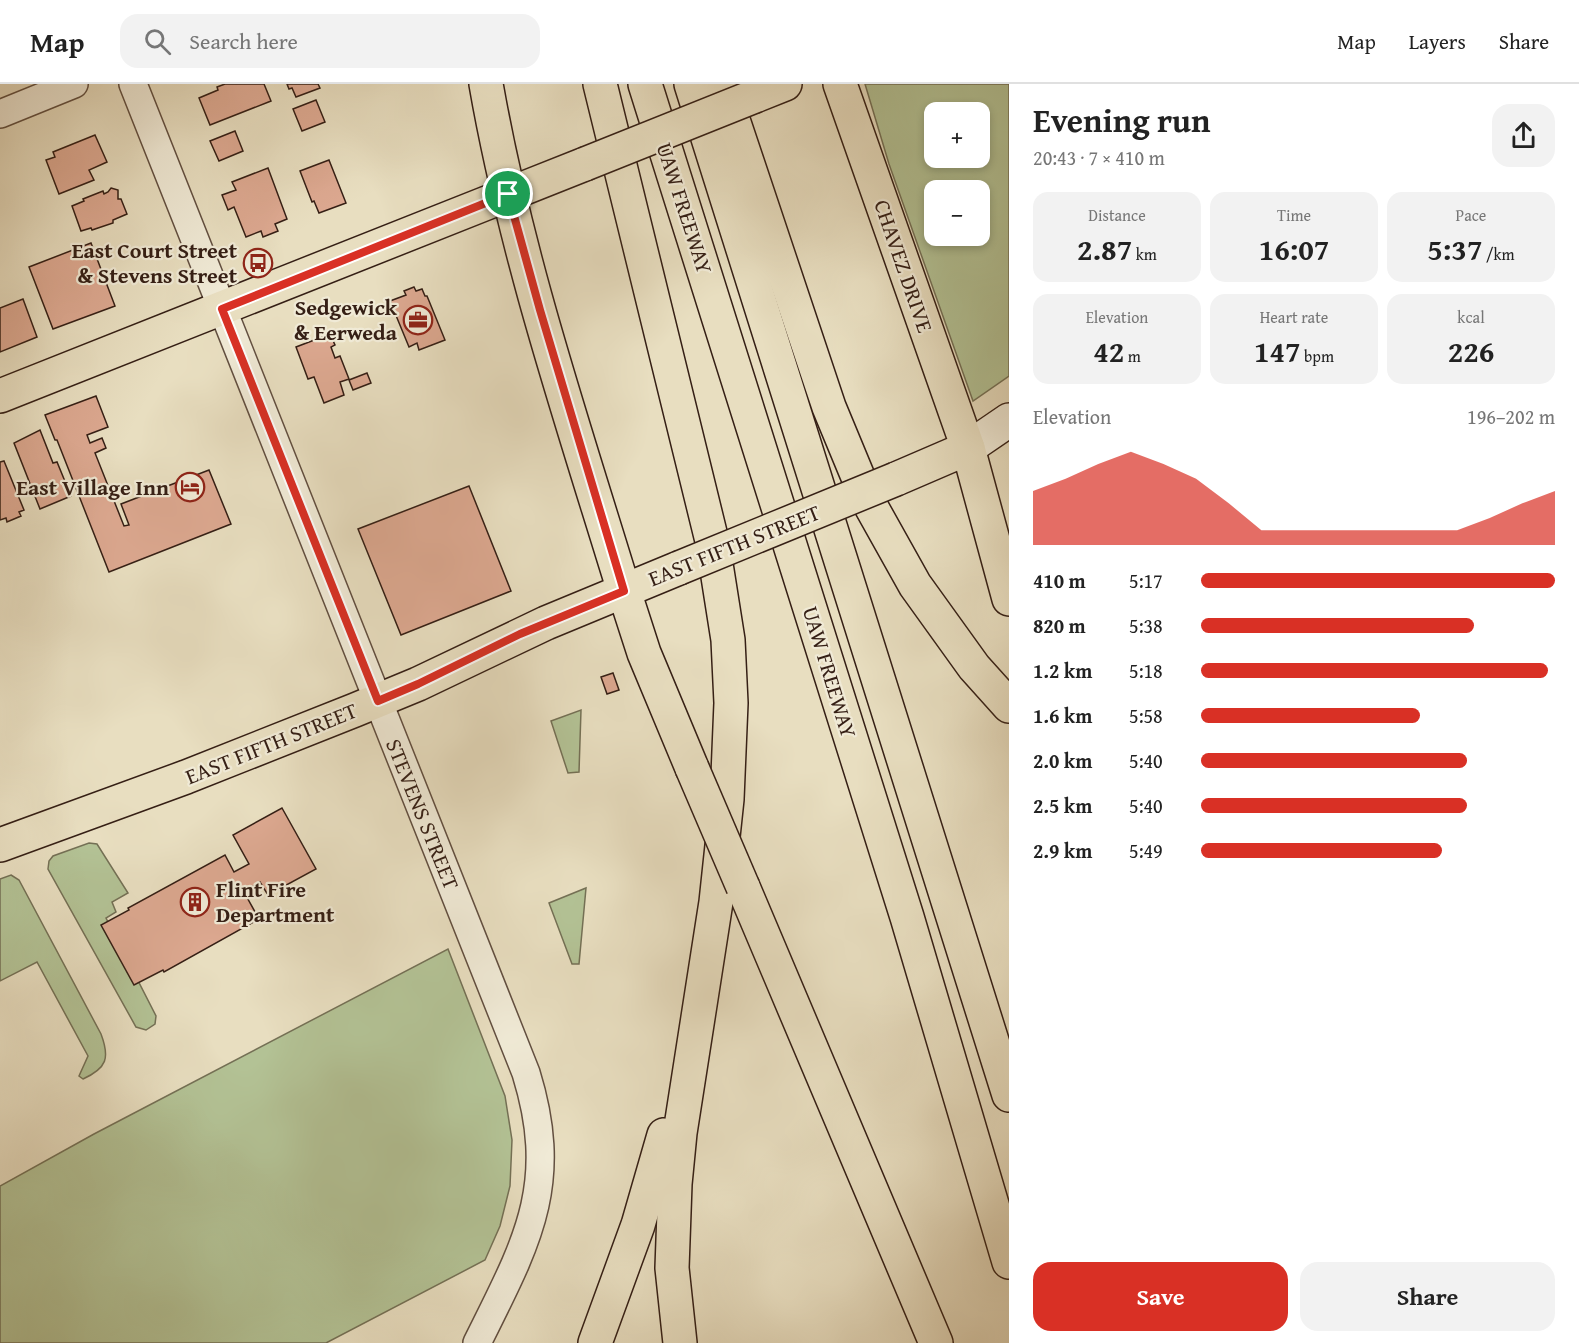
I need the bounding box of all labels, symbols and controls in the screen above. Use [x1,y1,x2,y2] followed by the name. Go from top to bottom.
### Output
[120,14,540,68] search box
[30,21,84,62] text: Map
[141,25,174,58] icon: search
[189,25,298,57] text: Search here
[1337,26,1376,57] text: Map
[1409,26,1466,57] text: Layers
[1499,26,1549,57] text: Share
[1033,96,1210,144] text: Evening run
[924,102,990,246] map controls
[924,102,990,168] button: +
[1492,104,1555,167] button: share
[649,138,721,278] street label: UAW FREEWAY
[1033,143,1165,172] text: 20:43 · 7 × 410 m
[482,168,533,219] pin
[491,177,524,210] icon: arrive
[924,180,990,246] button: −
[866,195,942,337] street label: CHAVEZ DRIVE
[1088,203,1146,227] text: Distance
[1277,203,1311,227] text: Time
[1456,203,1486,227] text: Pace
[1077,227,1132,271] text: 2.87
[1259,227,1329,271] text: 16:07
[1427,227,1482,271] text: 5:37
[72,234,238,291] place label: East Court Street & Stevens Street
[1132,242,1157,266] text: km
[1482,242,1515,266] text: /km
[242,247,274,279] bus stop icon: East Court Street & Stevens Street
[294,291,398,348] place label: Sedgewick & Eerweda
[402,304,434,336] office icon: Sedgewick & Eerweda
[1086,305,1148,329] text: Elevation
[1260,305,1328,329] text: Heart rate
[1457,305,1485,329] text: kcal
[1093,329,1124,373] text: 42
[1254,329,1301,373] text: 147
[1448,329,1494,373] text: 226
[1124,344,1141,368] text: m
[1301,344,1334,368] text: bpm
[1033,402,1111,431] text: Elevation
[1467,402,1555,431] text: 196–202 m
[16,471,169,503] place label: East Village Inn
[174,471,206,503] hotel icon: East Village Inn
[643,496,825,594] street label: EAST FIFTH STREET
[1033,566,1086,595] text: 410 m
[1129,566,1163,595] text: 5:17
[795,602,865,742] street label: UAW FREEWAY
[1033,611,1086,640] text: 820 m
[1129,611,1163,640] text: 5:38
[1033,656,1092,685] text: 1.2 km
[1129,656,1163,685] text: 5:18
[180,694,362,792] street label: EAST FIFTH STREET
[1033,701,1092,730] text: 1.6 km
[1129,701,1163,730] text: 5:58
[378,734,468,894] street label: STEVENS STREET
[1033,746,1092,775] text: 2.0 km
[1129,746,1163,775] text: 5:40
[1033,791,1092,820] text: 2.5 km
[1129,791,1163,820] text: 5:40
[1033,836,1092,865] text: 2.9 km
[1129,836,1163,865] text: 5:49
[216,873,335,930] place label: Flint Fire Department
[179,886,211,918] building icon: Flint Fire Department
[1033,1262,1288,1331] button: Save
[1300,1262,1555,1331] button: Share

